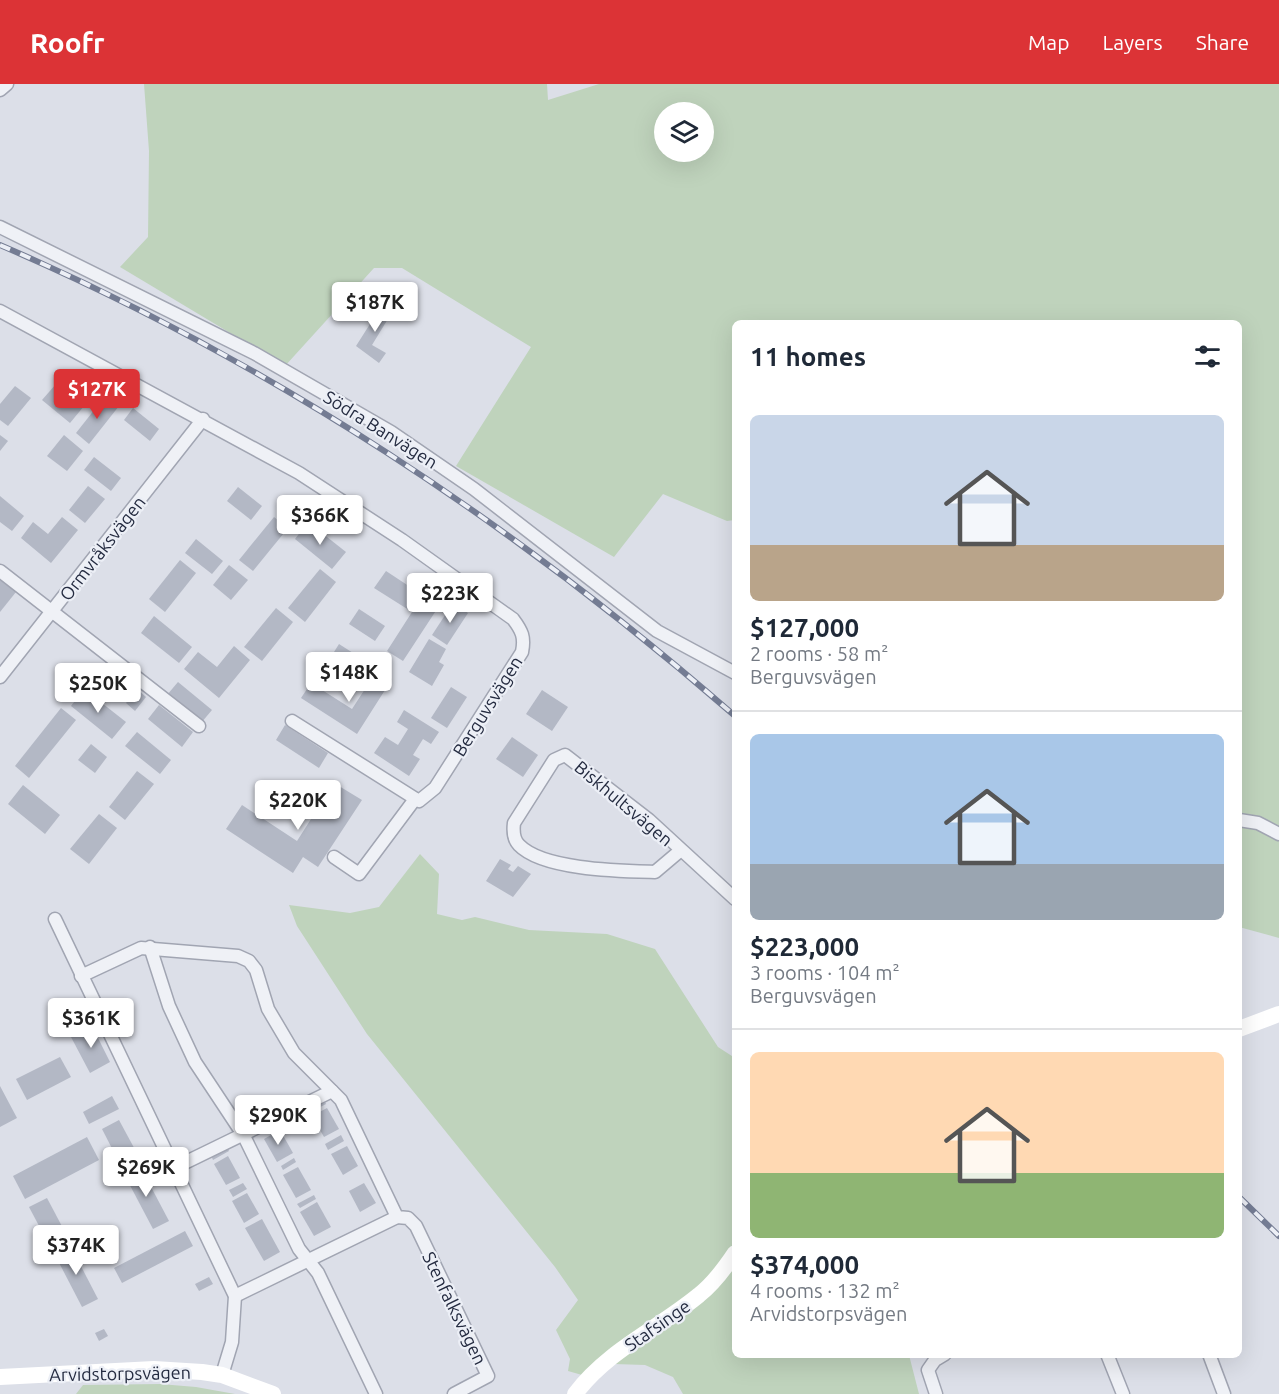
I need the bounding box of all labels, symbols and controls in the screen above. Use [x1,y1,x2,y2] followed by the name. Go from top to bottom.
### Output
[30,27,105,58] text: Roofr
[1028,30,1069,54] text: Map
[1102,30,1163,54] text: Layers
[1196,30,1249,54] text: Share
[654,102,714,162] map controls
[654,102,714,162] button: layers
[333,282,417,333] pin: $187K
[346,290,404,313] text: $187K
[1191,340,1224,373] icon: filters
[750,342,866,371] text: 11 homes
[55,369,139,420] pin: $127K
[68,377,126,400] text: $127K
[320,386,442,472] street label: Södra Banvägen
[933,454,1041,562] icon: home
[55,492,149,604] street label: Ormvråksvägen
[278,495,362,546] pin: $366K
[291,503,349,526] text: $366K
[408,573,492,624] pin: $223K
[421,581,479,604] text: $223K
[750,613,859,642] text: $127,000
[750,642,888,665] text: 2 rooms · 58 m²
[307,652,391,703] pin: $148K
[448,652,526,760] street label: Berguvsvägen
[320,660,378,683] text: $148K
[56,663,140,714] pin: $250K
[750,665,877,688] text: Berguvsvägen
[69,671,127,694] text: $250K
[571,756,677,850] street label: Biskhultsvägen
[933,773,1041,881] icon: home
[256,780,340,831] pin: $220K
[269,788,327,811] text: $220K
[750,932,859,961] text: $223,000
[750,961,900,984] text: 3 rooms · 104 m²
[750,984,877,1007] text: Berguvsvägen
[49,998,133,1049] pin: $361K
[62,1006,120,1029] text: $361K
[933,1091,1041,1199] icon: home
[236,1095,320,1146] pin: $290K
[249,1103,307,1126] text: $290K
[104,1147,188,1198] pin: $269K
[117,1155,175,1178] text: $269K
[34,1225,118,1276] pin: $374K
[47,1233,105,1256] text: $374K
[419,1248,491,1368] street label: Stenfalksvägen
[750,1250,859,1279] text: $374,000
[750,1279,900,1302] text: 4 rooms · 132 m²
[620,1295,694,1355] street label: Stafsinge
[750,1302,907,1325] text: Arvidstorpsvägen
[49,1362,191,1384] street label: Arvidstorpsvägen

